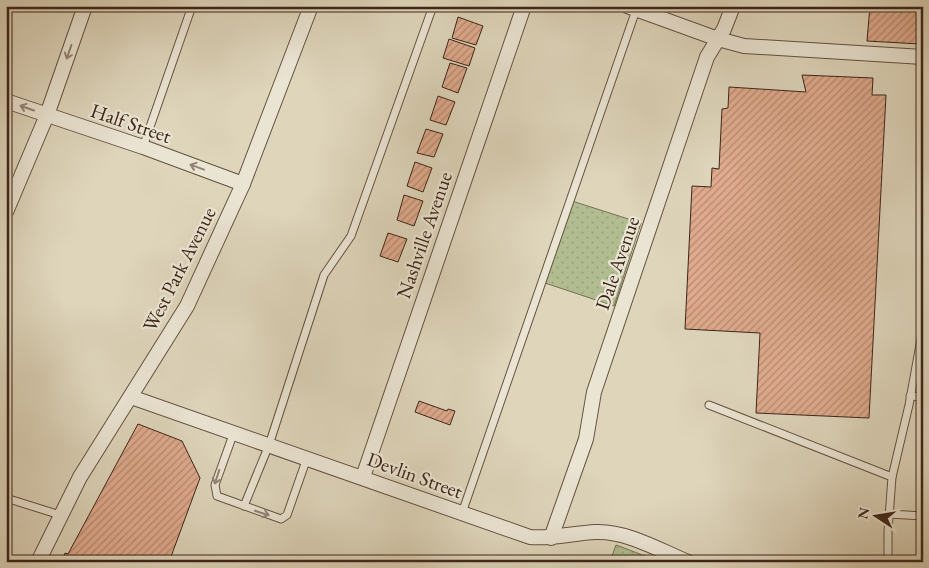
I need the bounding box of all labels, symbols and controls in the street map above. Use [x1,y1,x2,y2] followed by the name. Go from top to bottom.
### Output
[64,44,73,59] one-way arrow
[87,97,175,149] street label: Half Street
[20,103,35,112] one-way arrow
[190,162,205,171] one-way arrow
[390,168,458,302] street label: Nashville Avenue
[136,202,222,336] street label: West Park Avenue
[589,213,645,313] street label: Dale Avenue
[364,446,467,505] street label: Devlin Street
[212,469,222,485] one-way arrow
[852,490,902,540] north arrow
[853,505,873,521] text: N
[254,509,270,518] one-way arrow

